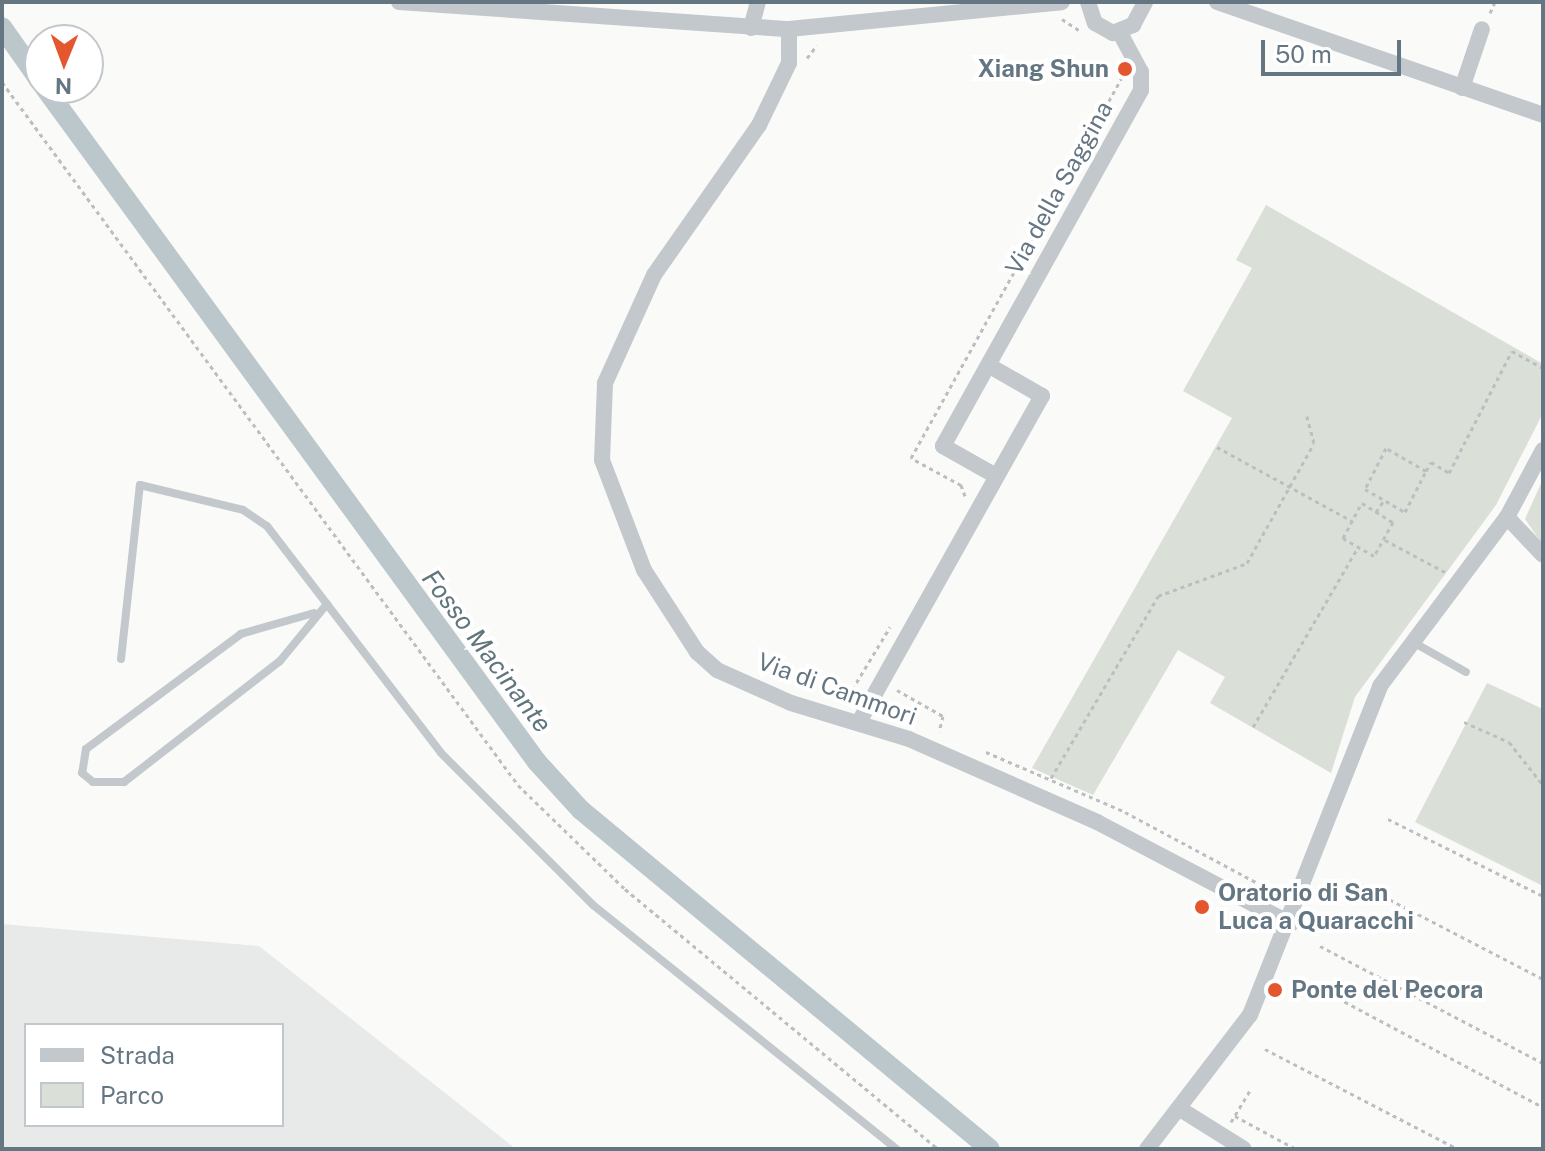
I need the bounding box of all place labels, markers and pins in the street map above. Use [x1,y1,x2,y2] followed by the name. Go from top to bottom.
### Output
[978,55,1109,83] place label: Xiang Shun
[1116,60,1134,78] marker: Xiang Shun
[1218,879,1414,935] place label: Oratorio di San Luca a Quaracchi
[1193,898,1211,916] marker: Oratorio di San Luca a Quaracchi
[1291,976,1484,1004] place label: Ponte del Pecora
[1266,981,1284,999] marker: Ponte del Pecora

